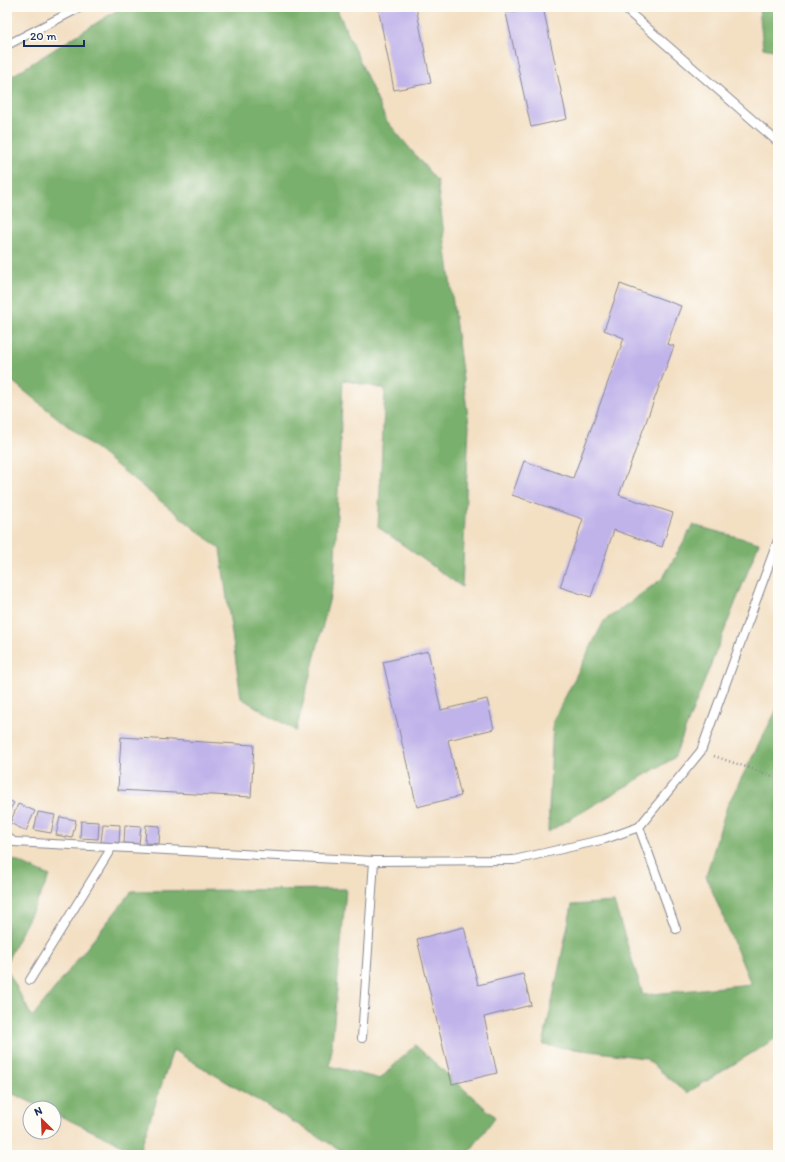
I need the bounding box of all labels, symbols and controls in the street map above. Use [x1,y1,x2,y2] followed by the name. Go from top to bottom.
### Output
[24,22,84,48] scale bar
[30,29,57,43] text: 20 m
[22,1100,62,1140] north arrow
[32,1104,44,1119] text: N

